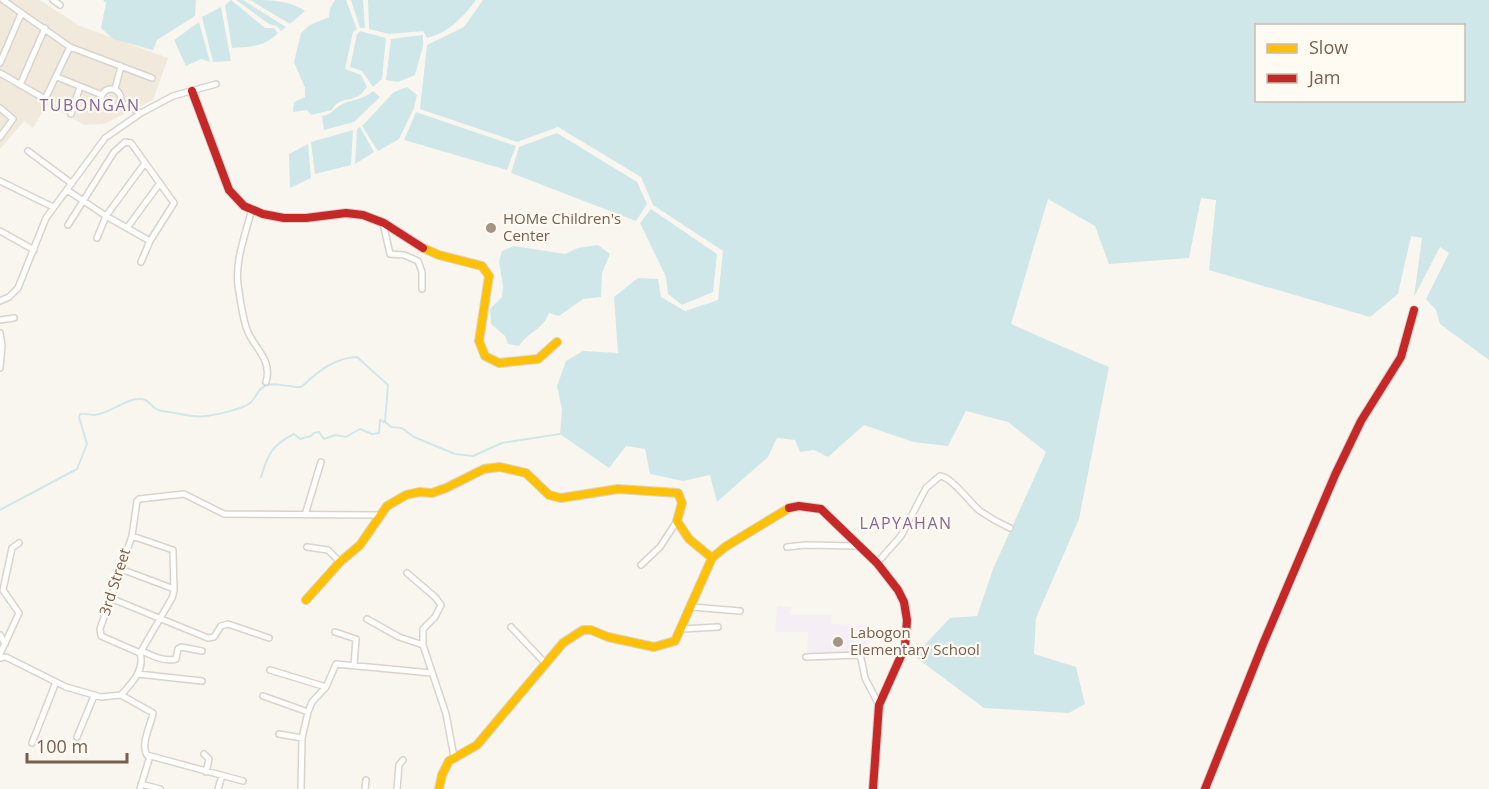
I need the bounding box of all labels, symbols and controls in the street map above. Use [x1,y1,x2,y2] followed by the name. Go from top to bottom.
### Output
[1255,24,1465,102] legend
[1309,35,1348,59] text: Slow
[1307,65,1341,89] text: Jam
[39,94,141,116] district label: TUBONGAN
[503,208,621,245] place label: HOMe Children's Center
[484,221,498,235] marker: HOMe Children's Center
[859,512,953,534] district label: LAPYAHAN
[94,545,134,618] street label: 3rd Street
[850,622,980,659] place label: Labogon Elementary School
[831,635,845,649] marker: Labogon Elementary School
[27,726,128,764] scale bar
[36,734,88,758] text: 100 m

